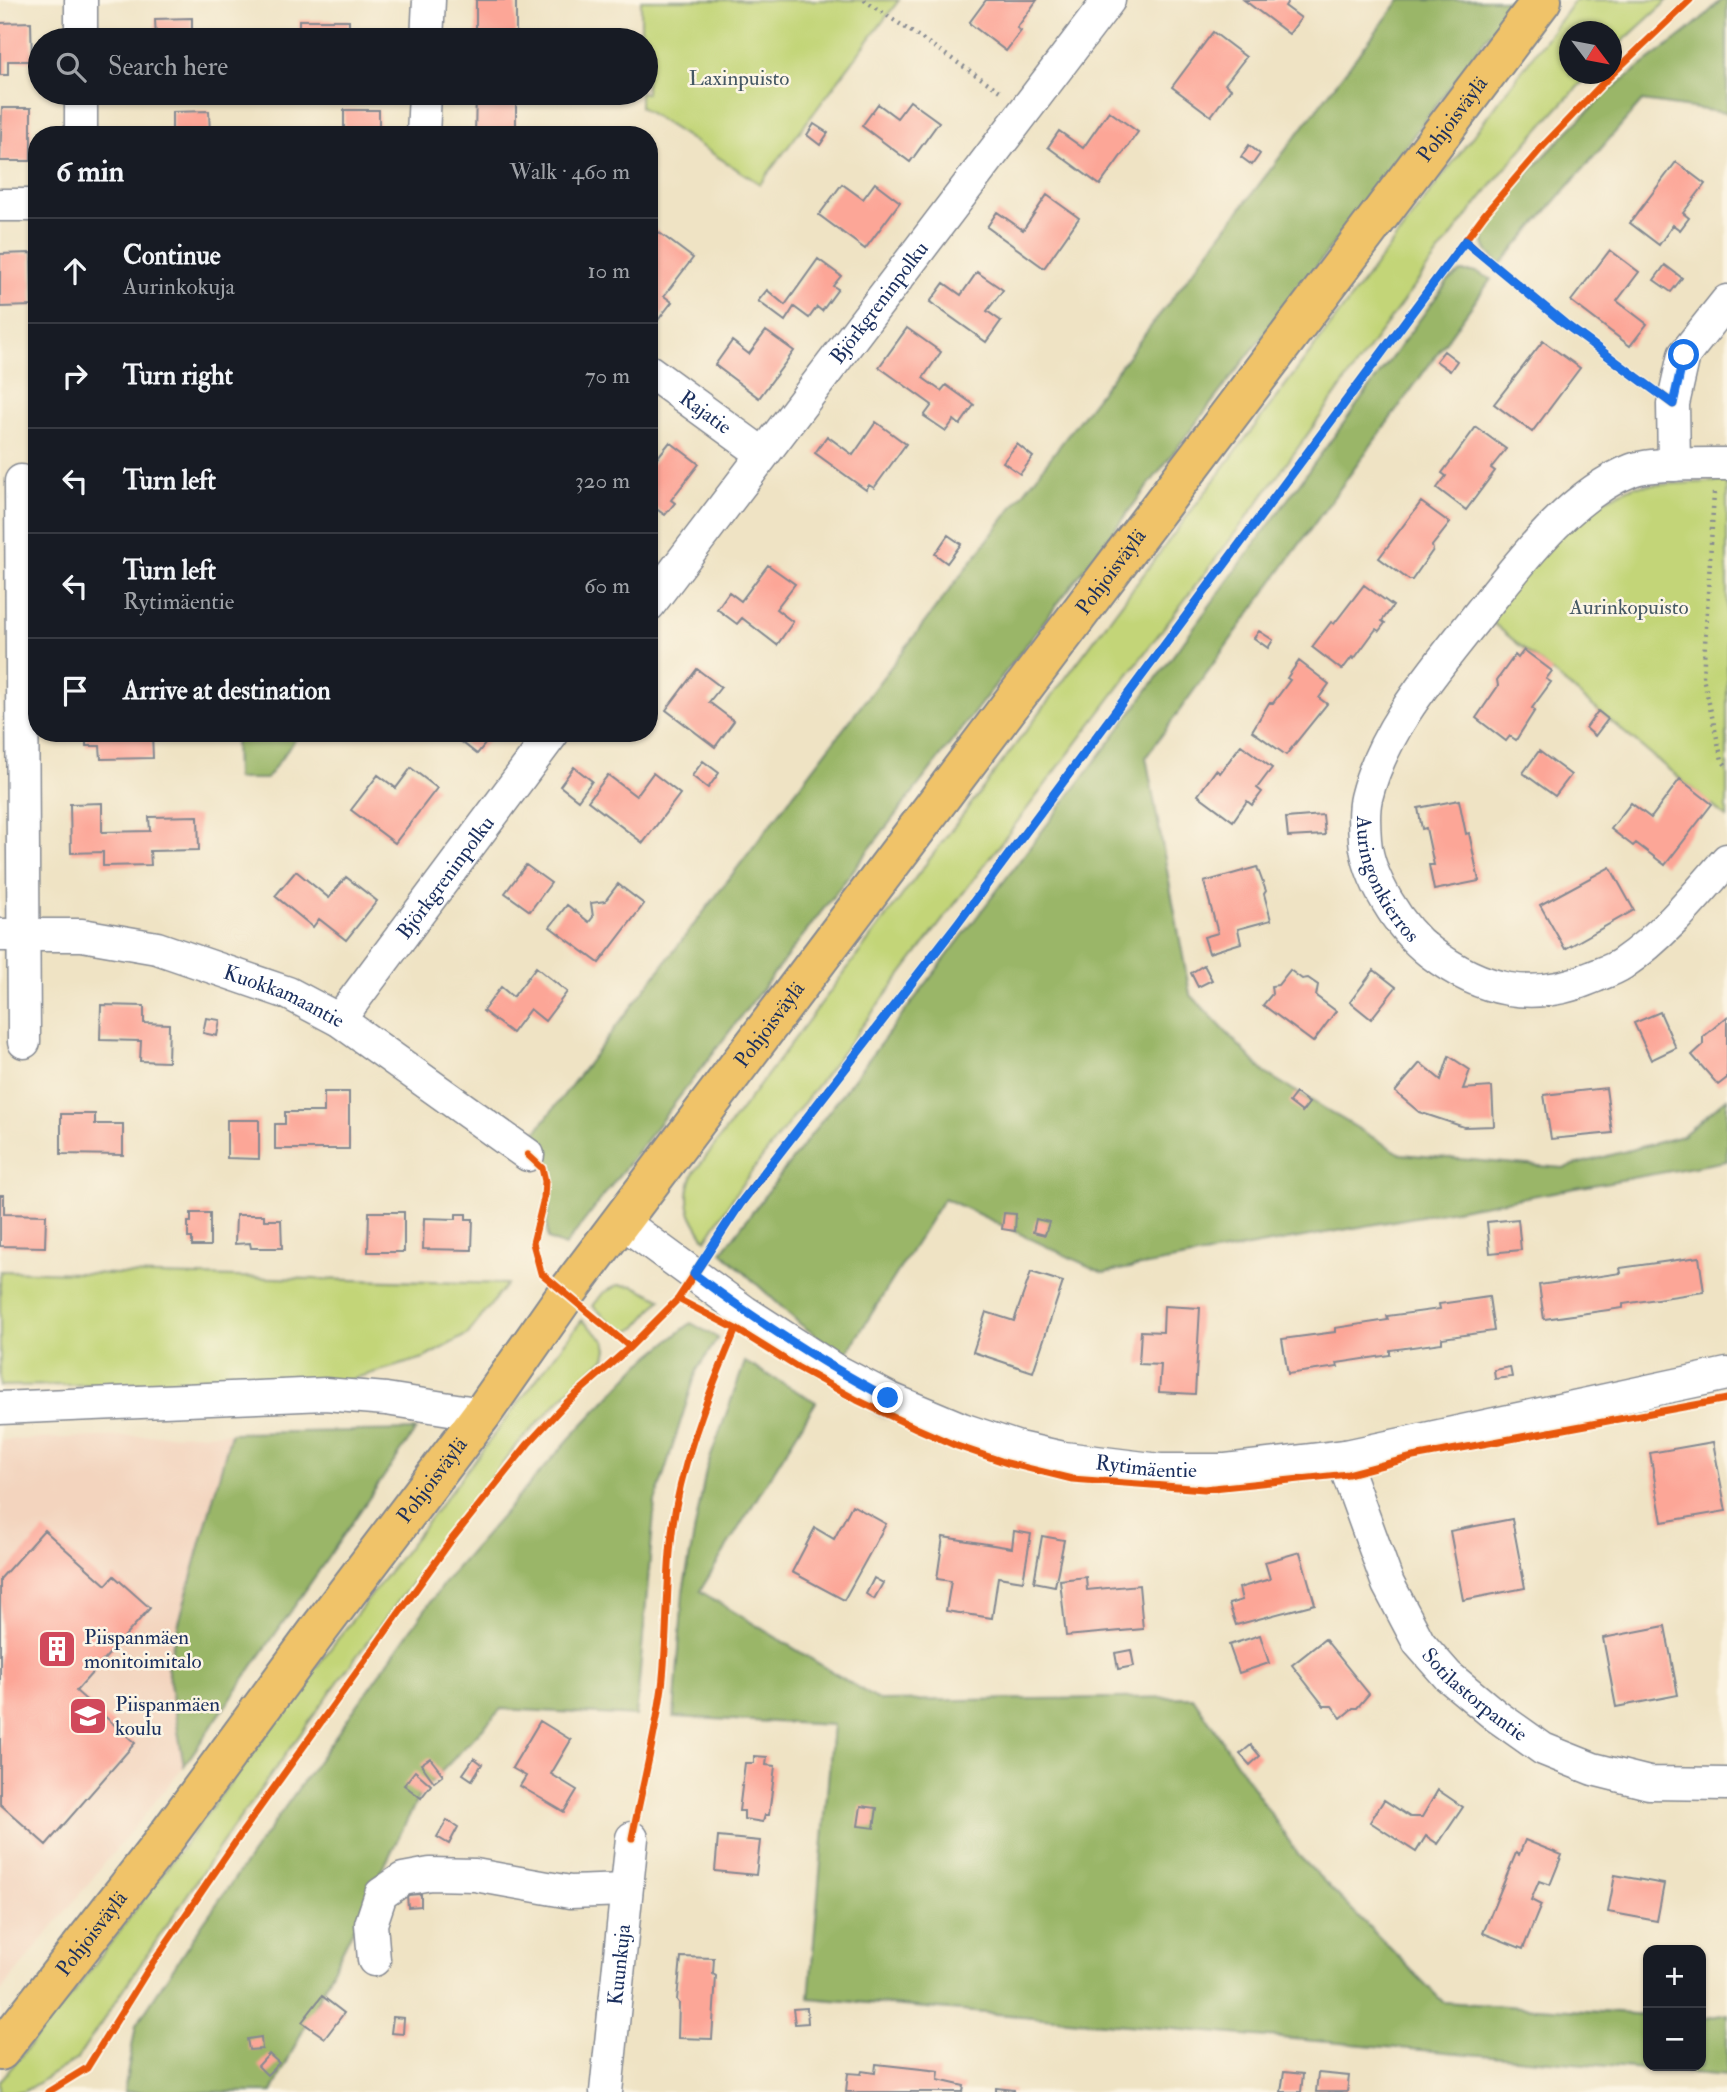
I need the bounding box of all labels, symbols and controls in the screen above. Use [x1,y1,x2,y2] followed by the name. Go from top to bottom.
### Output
[1559,21,1622,84] north arrow
[28,28,658,105] search box
[52,48,90,86] icon: search
[108,51,228,83] text: Search here
[689,65,789,92] park label: Laxinpuisto
[1411,70,1494,168] street label: Pohjoisväylä
[56,153,124,190] text: 6 min
[510,157,630,186] text: Walk · 460 m
[824,236,934,369] street label: Björkgreninpolku
[123,240,221,272] text: Continue
[56,252,94,290] icon: ahead
[587,256,630,285] text: 10 m
[123,272,235,301] text: Aurinkokuja
[1668,339,1699,370] route start
[56,357,94,395] icon: right
[123,360,233,392] text: Turn right
[585,361,630,390] text: 70 m
[674,384,737,440] street label: Rajatie
[56,462,94,500] icon: left
[123,465,216,497] text: Turn left
[575,466,630,495] text: 320 m
[1070,523,1152,620] street label: Pohjoisväylä
[123,555,216,587] text: Turn left
[56,567,94,605] icon: left
[584,571,630,600] text: 60 m
[123,587,234,616] text: Rytimäentie
[1568,594,1689,621] park label: Aurinkopuisto
[56,672,94,710] icon: arrive
[123,675,331,707] text: Arrive at destination
[391,810,500,944] street label: Björkgreninpolku
[1350,814,1425,948] street label: Auringonkierros
[220,958,349,1034] street label: Kuokkamaantie
[728,976,811,1073] street label: Pohjoisväylä
[872,1382,903,1413] route end
[391,1431,473,1528] street label: Pohjoisväylä
[1094,1449,1197,1484] street label: Rytimäentie
[84,1624,202,1675] place label: Piispanmäen monitoimitalo
[36,1628,78,1670] building icon: Piispanmäen monitoimitalo
[1416,1642,1533,1747] street label: Sotilastorpantie
[115,1691,220,1742] place label: Piispanmäen koulu
[67,1695,109,1737] school or university icon: Piispanmäen koulu
[50,1885,133,1982] street label: Pohjoisväylä
[601,1923,637,2006] street label: Kuunkuja
[1643,1945,1706,2071] map controls
[1643,1945,1706,2008] button: +
[1643,2008,1706,2071] button: −

